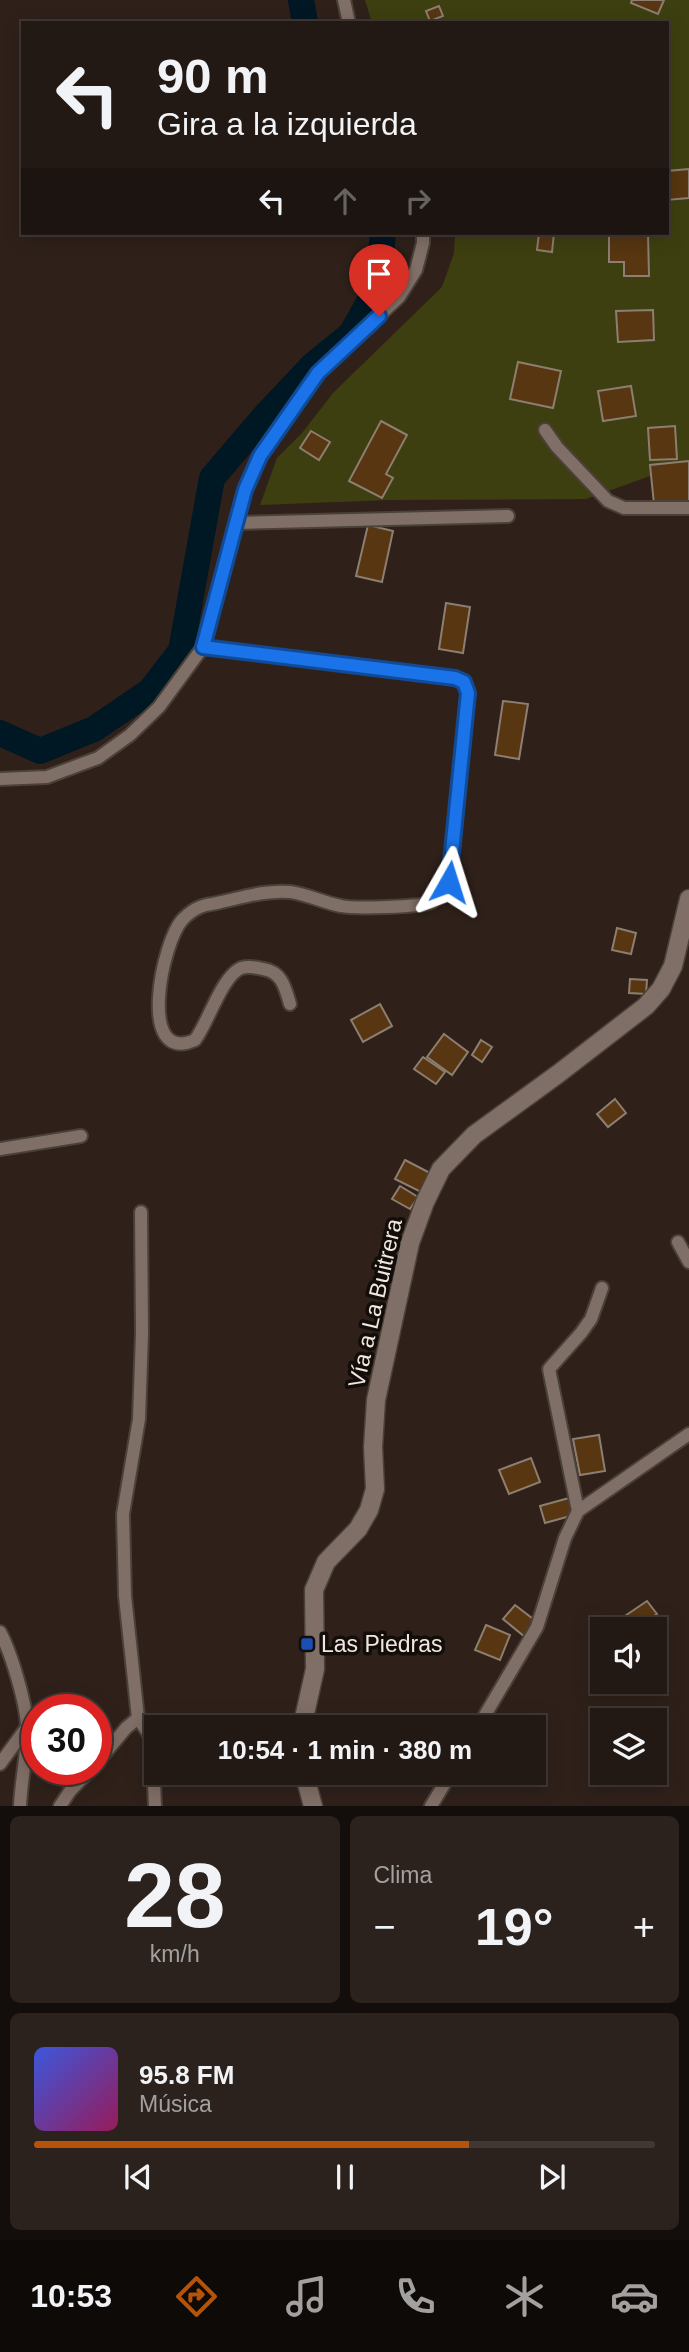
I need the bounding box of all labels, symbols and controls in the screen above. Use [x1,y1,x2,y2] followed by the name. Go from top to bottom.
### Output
[42,49,133,140] icon: left
[157,49,269,103] text: 90 m
[157,106,417,142] text: Gira a la izquierda
[253,182,291,220] icon: left
[326,182,364,220] icon: ahead
[399,182,437,220] icon: right
[349,244,409,316] pin
[360,255,398,293] icon: arrive
[412,845,486,919] position arrow
[343,1216,407,1390] street label: Vía a La Buitrera
[590,1617,667,1785] map controls
[590,1617,667,1694] button: sound
[321,1631,442,1657] place label: Las Piedras
[299,1636,315,1652] marker: Las Piedras
[21,1694,112,1785] speed limit sign: 30
[590,1708,667,1785] button: layers
[218,1735,472,1765] text: 10:54 · 1 min · 380 m
[124,1845,225,1946] text: 28
[374,1862,432,1888] text: Clima
[475,1898,554,1956] text: 19°
[374,1906,396,1948] text: −
[633,1906,655,1948] text: +
[150,1941,200,1967] text: km/h
[139,2060,234,2090] text: 95.8 FM
[139,2091,212,2117] text: Música
[119,2158,157,2196] icon: previous
[326,2158,364,2196] icon: pause
[533,2158,571,2196] icon: next
[172,2272,221,2321] icon: directions
[282,2272,331,2321] icon: music
[391,2272,440,2321] icon: phone
[500,2272,549,2321] icon: climate
[610,2272,659,2321] icon: car
[30,2278,112,2314] text: 10:53

